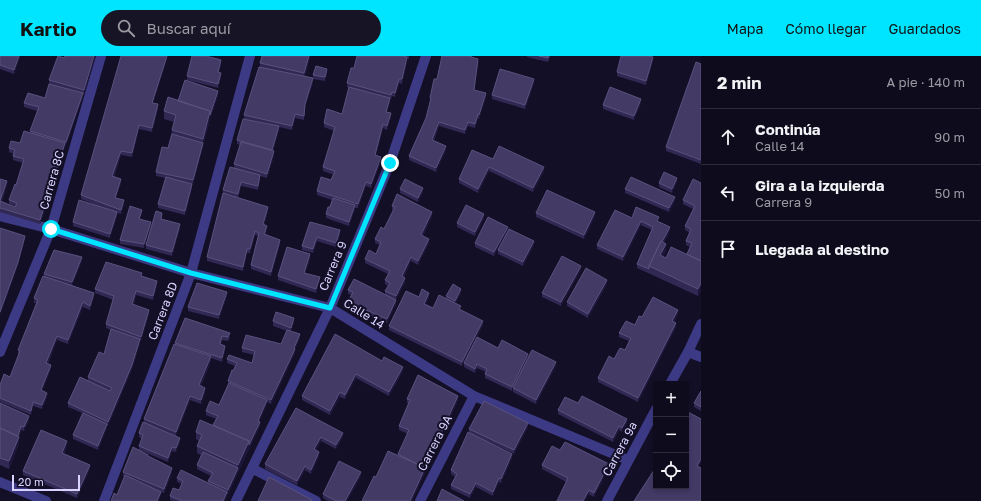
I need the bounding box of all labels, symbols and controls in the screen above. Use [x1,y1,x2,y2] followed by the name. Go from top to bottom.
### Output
[101,10,381,46] search box
[20,17,77,40] text: Kartio
[115,17,137,39] icon: search
[147,19,231,37] text: Buscar aquí
[727,20,763,37] text: Mapa
[785,20,866,37] text: Cómo llegar
[888,20,961,37] text: Guardados
[717,72,761,93] text: 2 min
[887,74,965,90] text: A pie · 140 m
[755,120,821,138] text: Continúa
[717,126,739,148] icon: ahead
[934,129,965,145] text: 90 m
[755,138,804,154] text: Calle 14
[36,148,67,211] street label: Carrera 8C
[381,154,399,172] route end
[755,176,885,194] text: Gira a la izquierda
[717,182,739,204] icon: left
[935,185,965,201] text: 50 m
[755,194,812,210] text: Carrera 9
[42,220,60,238] route start
[717,238,739,260] icon: arrive
[315,239,350,293] street label: Carrera 9
[755,240,889,258] text: Llegada al destino
[145,280,181,342] street label: Carrera 8D
[341,295,388,332] street label: Calle 14
[653,381,689,489] map controls
[653,381,689,417] button: +
[414,412,455,473] street label: Carrera 9A
[653,417,689,453] button: −
[599,419,640,479] street label: Carrera 9a
[653,453,689,489] button: locate
[12,473,80,492] scale bar
[18,475,44,488] text: 20 m

